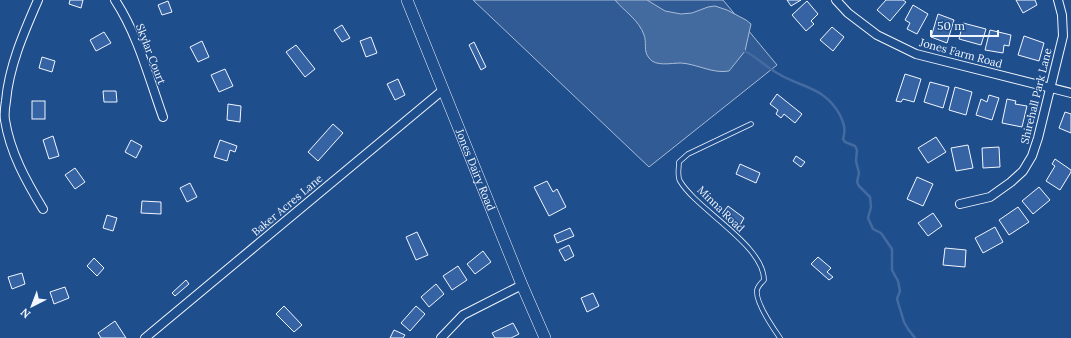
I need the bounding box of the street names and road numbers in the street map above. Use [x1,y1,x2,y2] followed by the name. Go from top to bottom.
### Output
[133,22,169,87] street label: Skylar Court
[917,35,1004,71] street label: Jones Farm Road
[1017,47,1055,145] street label: Shirehall Park Lane
[452,126,498,213] street label: Jones Dairy Road
[249,171,325,239] street label: Baker Acres Lane
[694,183,748,235] street label: Minna Road

